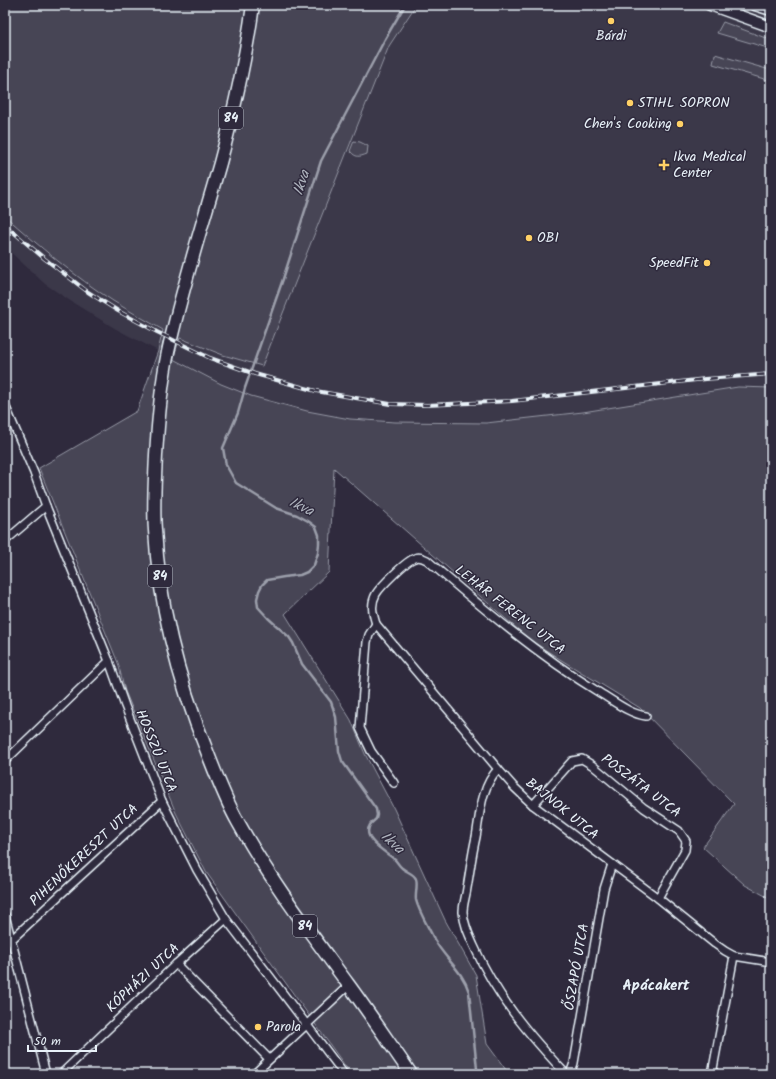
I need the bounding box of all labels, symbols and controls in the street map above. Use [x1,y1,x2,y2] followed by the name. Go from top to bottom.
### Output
[606,16,616,26] marker: Bárdi
[596,25,627,47] place label: Bárdi
[638,92,730,114] place label: STIHL SOPRON
[625,98,635,108] marker: STIHL SOPRON
[219,107,243,129] road number: 84
[584,113,672,135] place label: Chen's Cooking
[675,119,685,129] marker: Chen's Cooking
[673,146,746,184] place label: Ikva Medical Center
[658,159,670,171] marker: Ikva Medical Center
[287,166,318,199] water label: Ikva
[537,227,559,249] place label: OBI
[524,233,534,243] marker: OBI
[649,252,700,274] place label: SpeedFit
[702,258,712,268] marker: SpeedFit
[285,491,318,524] water label: Ikva
[450,560,570,660] street label: LEHÁR FERENC UTCA
[148,565,172,587] road number: 84
[129,706,183,796] street label: HOSSZÚ UTCA
[596,749,686,823] street label: POSZÁTA UTCA
[521,773,603,845] street label: BAJNOK UTCA
[24,798,144,912] street label: PIHENŐKERESZT UTCA
[375,826,410,861] water label: Ikva
[293,915,317,937] road number: 84
[559,922,595,1012] street label: ŐSZAPÓ UTCA
[101,938,185,1018] street label: KÓPHÁZI UTCA
[622,974,690,998] district label: Apácakert
[266,1016,301,1038] place label: Parola
[253,1022,263,1032] marker: Parola
[28,1027,96,1053] scale bar
[34,1032,61,1051] text: 50 m

